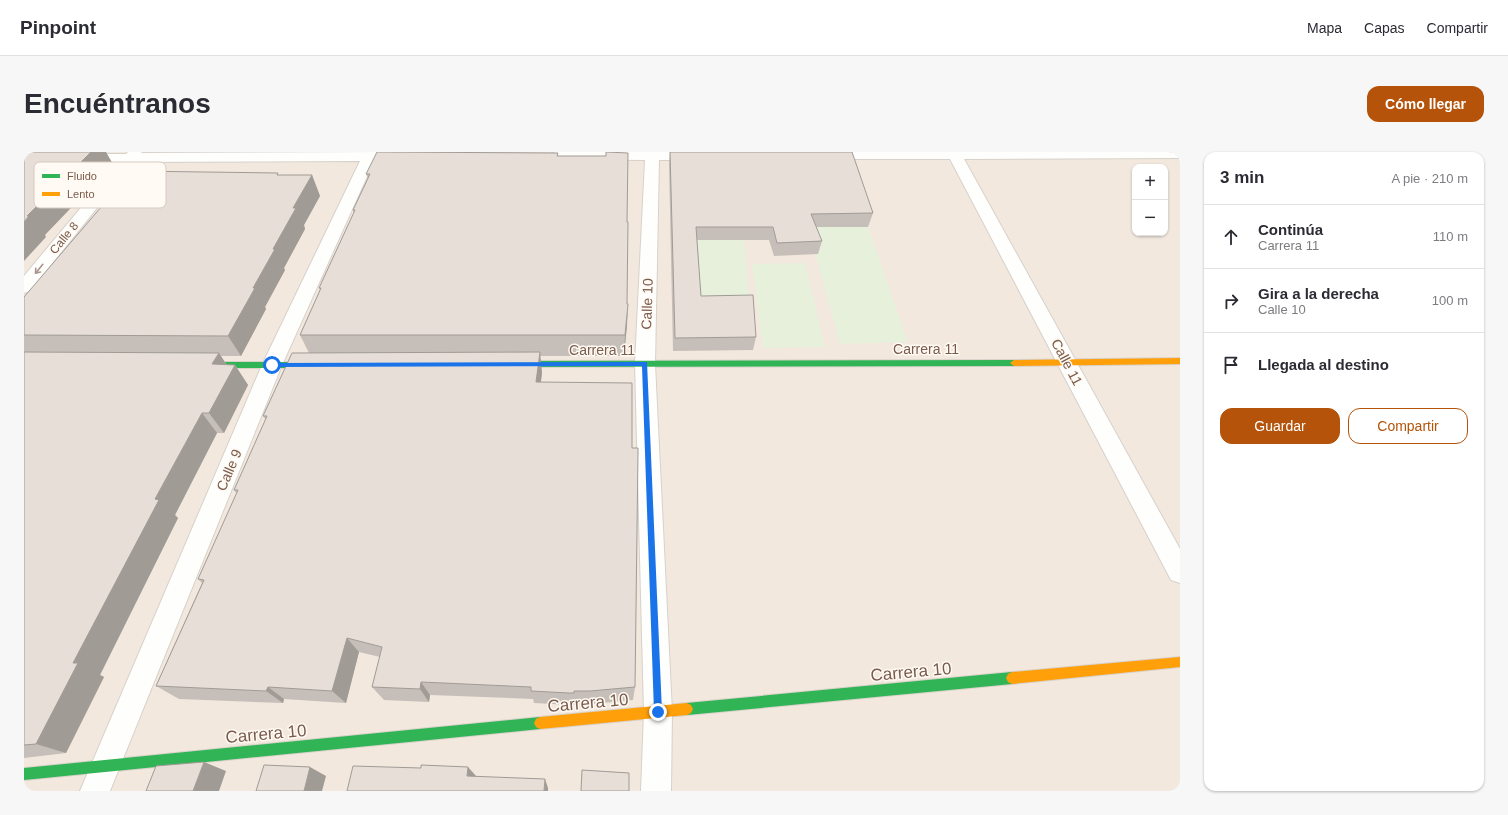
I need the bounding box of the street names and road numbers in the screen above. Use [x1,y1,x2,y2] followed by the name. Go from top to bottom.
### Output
[47,219,81,257] street label: Calle 8
[638,278,656,330] street label: Calle 10
[1048,336,1086,388] street label: Calle 11
[893,341,959,357] street label: Carrera 11
[569,342,635,358] street label: Carrera 11
[213,447,245,493] street label: Calle 9
[870,659,952,685] street label: Carrera 10
[547,690,629,716] street label: Carrera 10
[225,721,307,747] street label: Carrera 10

